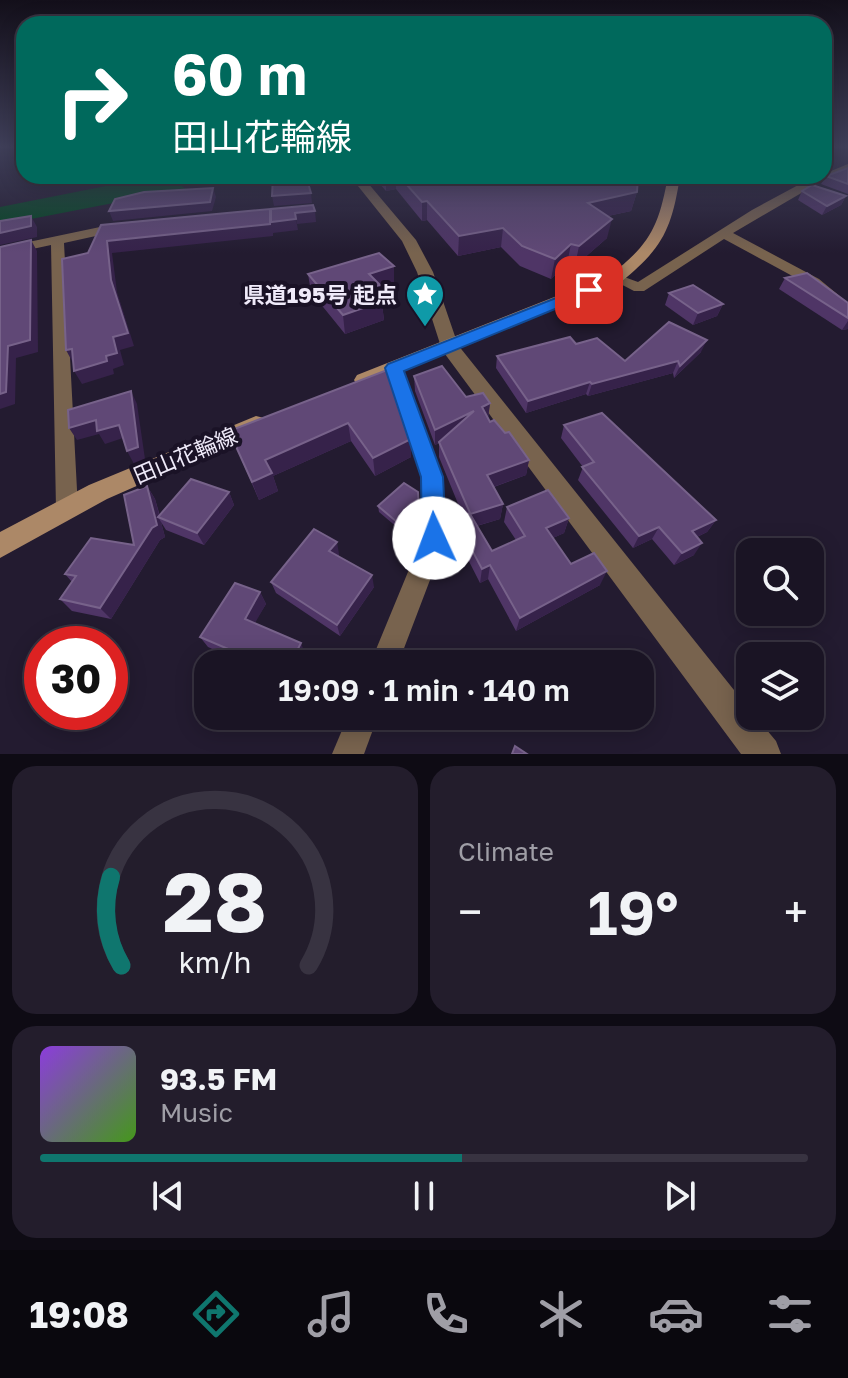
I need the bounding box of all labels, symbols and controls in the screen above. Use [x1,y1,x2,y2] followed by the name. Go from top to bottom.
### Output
[172,40,307,107] text: 60 m
[40,48,144,152] icon: right
[172,115,352,158] text: 田山花輪線
[555,256,623,324] pin
[567,268,611,312] icon: arrive
[404,273,446,328] place icon: 県道195号 起点
[243,281,397,308] place label: 県道195号 起点
[129,421,241,489] street label: 田山花輪線
[392,496,476,580] position arrow
[736,538,824,730] map controls
[736,538,824,626] button: search
[24,626,128,730] speed limit sign: 30
[736,642,824,730] button: layers
[278,672,570,708] text: 19:09 · 1 min · 140 m
[458,836,554,867] text: Climate
[163,850,267,950] text: 28
[587,876,679,948] text: 19°
[458,885,482,938] text: −
[784,885,808,938] text: +
[179,945,251,979] text: km/h
[160,1061,277,1097] text: 93.5 FM
[160,1097,233,1128] text: Music
[146,1174,190,1218] icon: previous
[402,1174,446,1218] icon: pause
[658,1174,702,1218] icon: next
[188,1286,244,1342] icon: directions
[303,1286,359,1342] icon: music
[418,1286,474,1342] icon: phone
[533,1286,589,1342] icon: climate
[648,1286,704,1342] icon: car
[762,1286,818,1342] icon: filters
[29,1293,129,1336] text: 19:08

